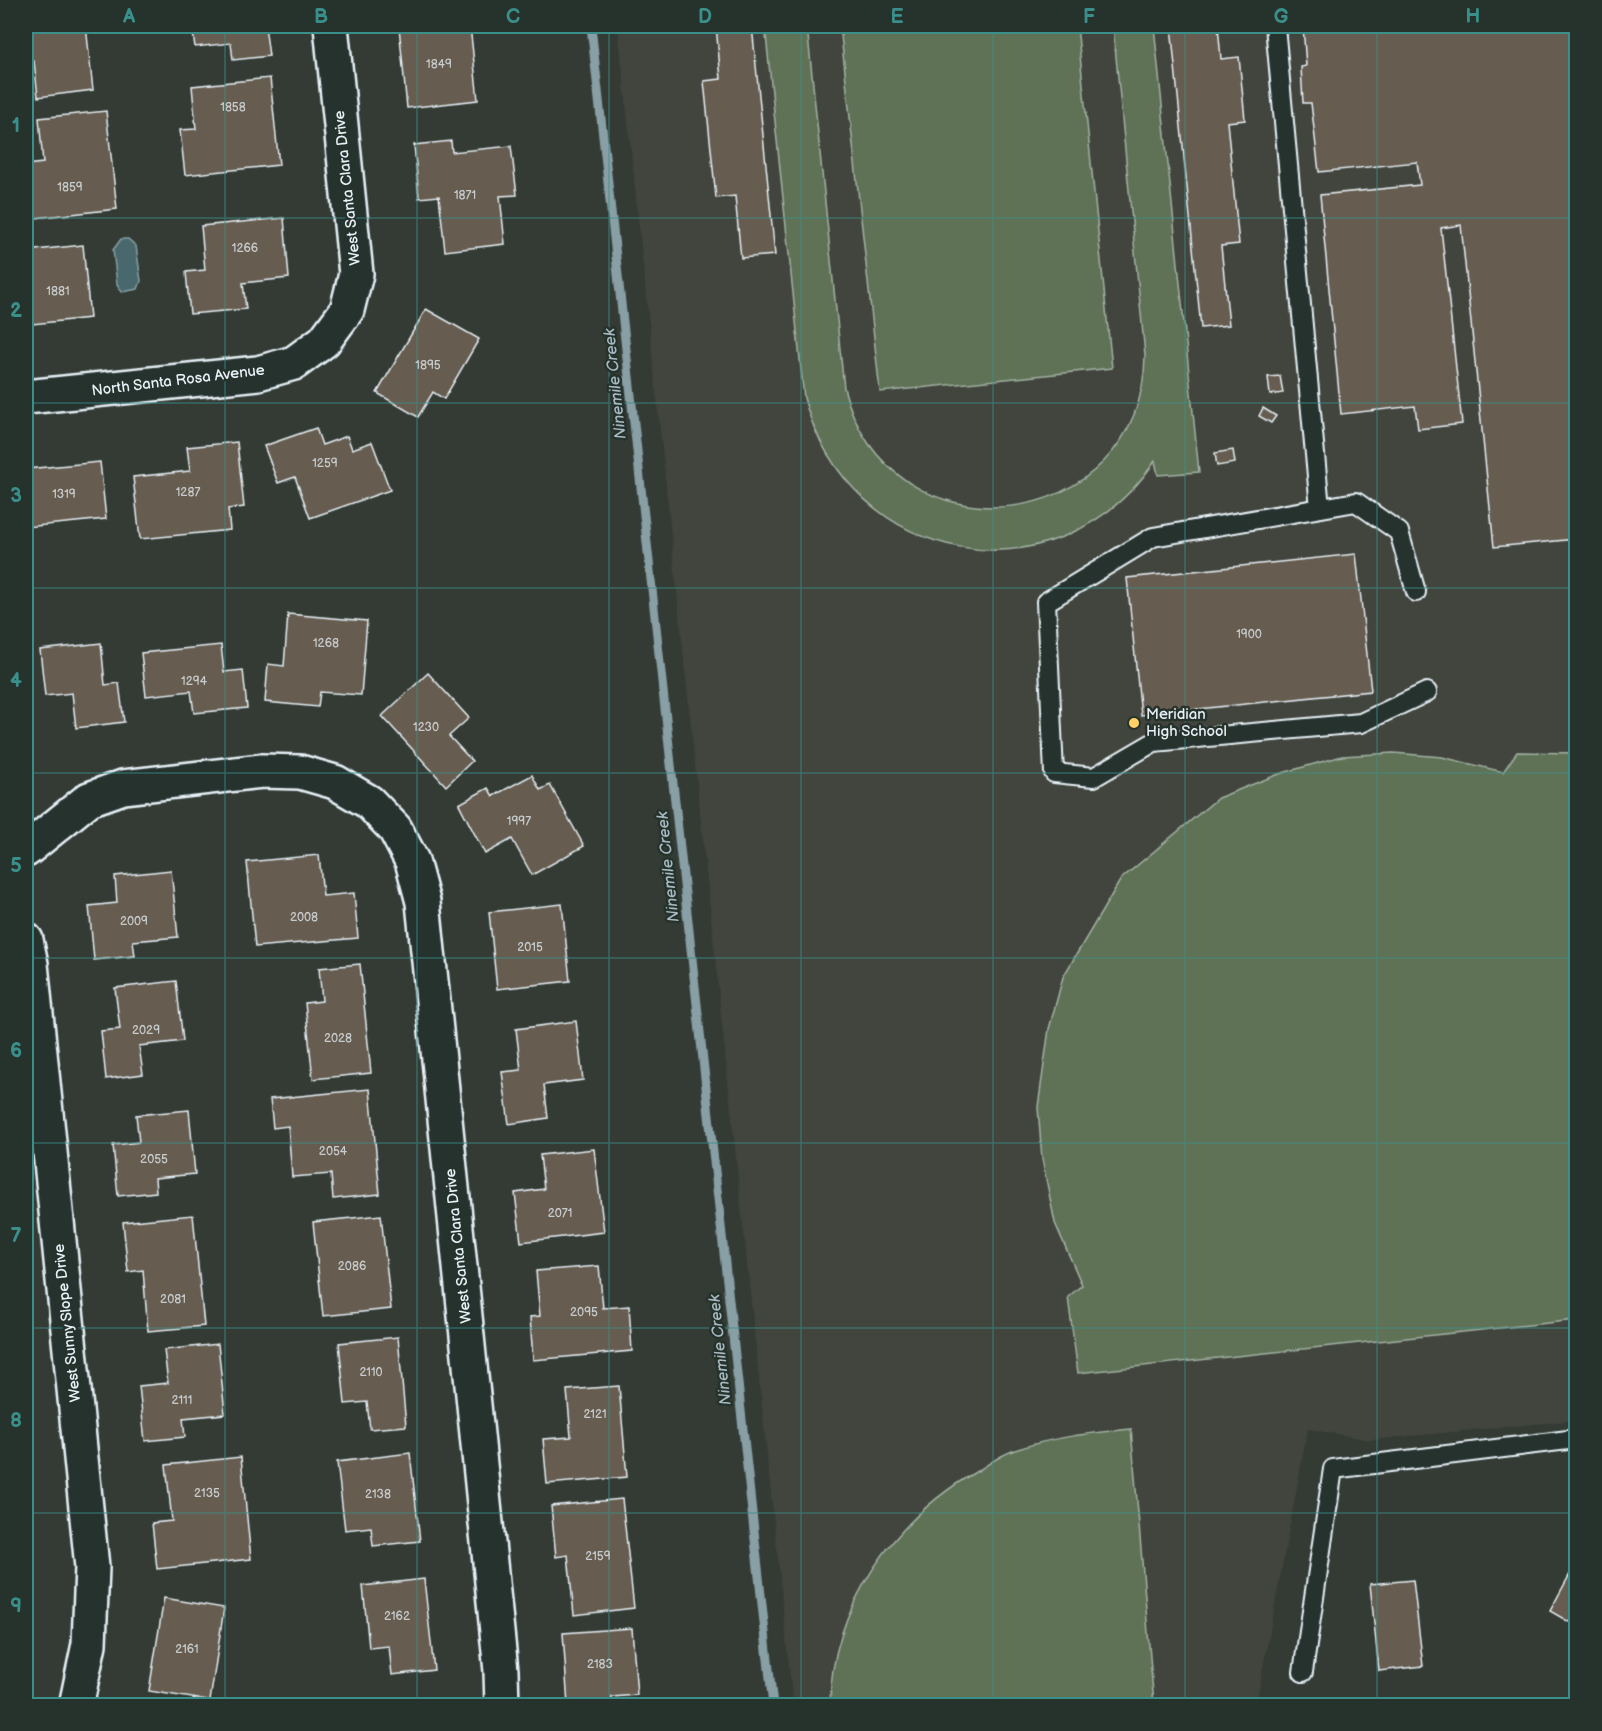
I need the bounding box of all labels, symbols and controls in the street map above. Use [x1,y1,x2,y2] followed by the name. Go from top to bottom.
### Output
[122,5,136,29] text: A
[314,5,328,29] text: B
[506,5,520,29] text: C
[698,5,712,29] text: D
[891,5,904,29] text: E
[1083,5,1095,29] text: F
[1274,5,1289,29] text: G
[1466,5,1480,29] text: H
[426,57,452,72] house number: 1849
[220,100,246,115] house number: 1858
[330,110,365,266] street label: West Santa Clara Drive
[12,114,20,138] text: 1
[57,180,83,195] house number: 1859
[454,188,476,203] house number: 1871
[232,241,258,256] house number: 1266
[46,284,70,299] house number: 1881
[10,299,22,323] text: 2
[600,326,631,440] water label: Ninemile Creek
[415,358,441,373] house number: 1895
[90,360,266,401] street label: North Santa Rosa Avenue
[312,456,338,471] house number: 1259
[10,484,22,508] text: 3
[176,485,200,500] house number: 1287
[52,487,76,502] house number: 1319
[1236,627,1262,642] house number: 1900
[313,636,339,651] house number: 1268
[10,669,22,693] text: 4
[181,674,208,689] house number: 1294
[1146,705,1227,741] place label: Meridian High School
[1127,716,1141,730] marker: Meridian High School
[413,720,439,735] house number: 1230
[653,809,684,923] water label: Ninemile Creek
[507,814,531,829] house number: 1997
[10,854,22,878] text: 5
[290,910,318,925] house number: 2008
[120,914,148,929] house number: 2009
[517,940,543,955] house number: 2015
[132,1023,160,1038] house number: 2029
[324,1031,352,1046] house number: 2028
[10,1039,22,1063] text: 6
[319,1144,348,1159] house number: 2054
[140,1152,168,1167] house number: 2055
[441,1168,476,1324] street label: West Santa Clara Drive
[548,1206,572,1221] house number: 2071
[10,1224,22,1248] text: 7
[50,1243,85,1403] street label: West Sunny Slope Drive
[338,1259,366,1274] house number: 2086
[160,1292,186,1307] house number: 2081
[705,1292,736,1406] water label: Ninemile Creek
[570,1305,598,1320] house number: 2095
[359,1365,383,1380] house number: 2110
[172,1393,192,1408] house number: 2111
[583,1407,607,1422] house number: 2121
[10,1409,22,1433] text: 8
[194,1486,220,1501] house number: 2135
[365,1487,391,1502] house number: 2138
[585,1549,611,1564] house number: 2159
[10,1594,22,1618] text: 9
[384,1609,410,1624] house number: 2162
[175,1642,199,1657] house number: 2161
[587,1657,613,1672] house number: 2183

